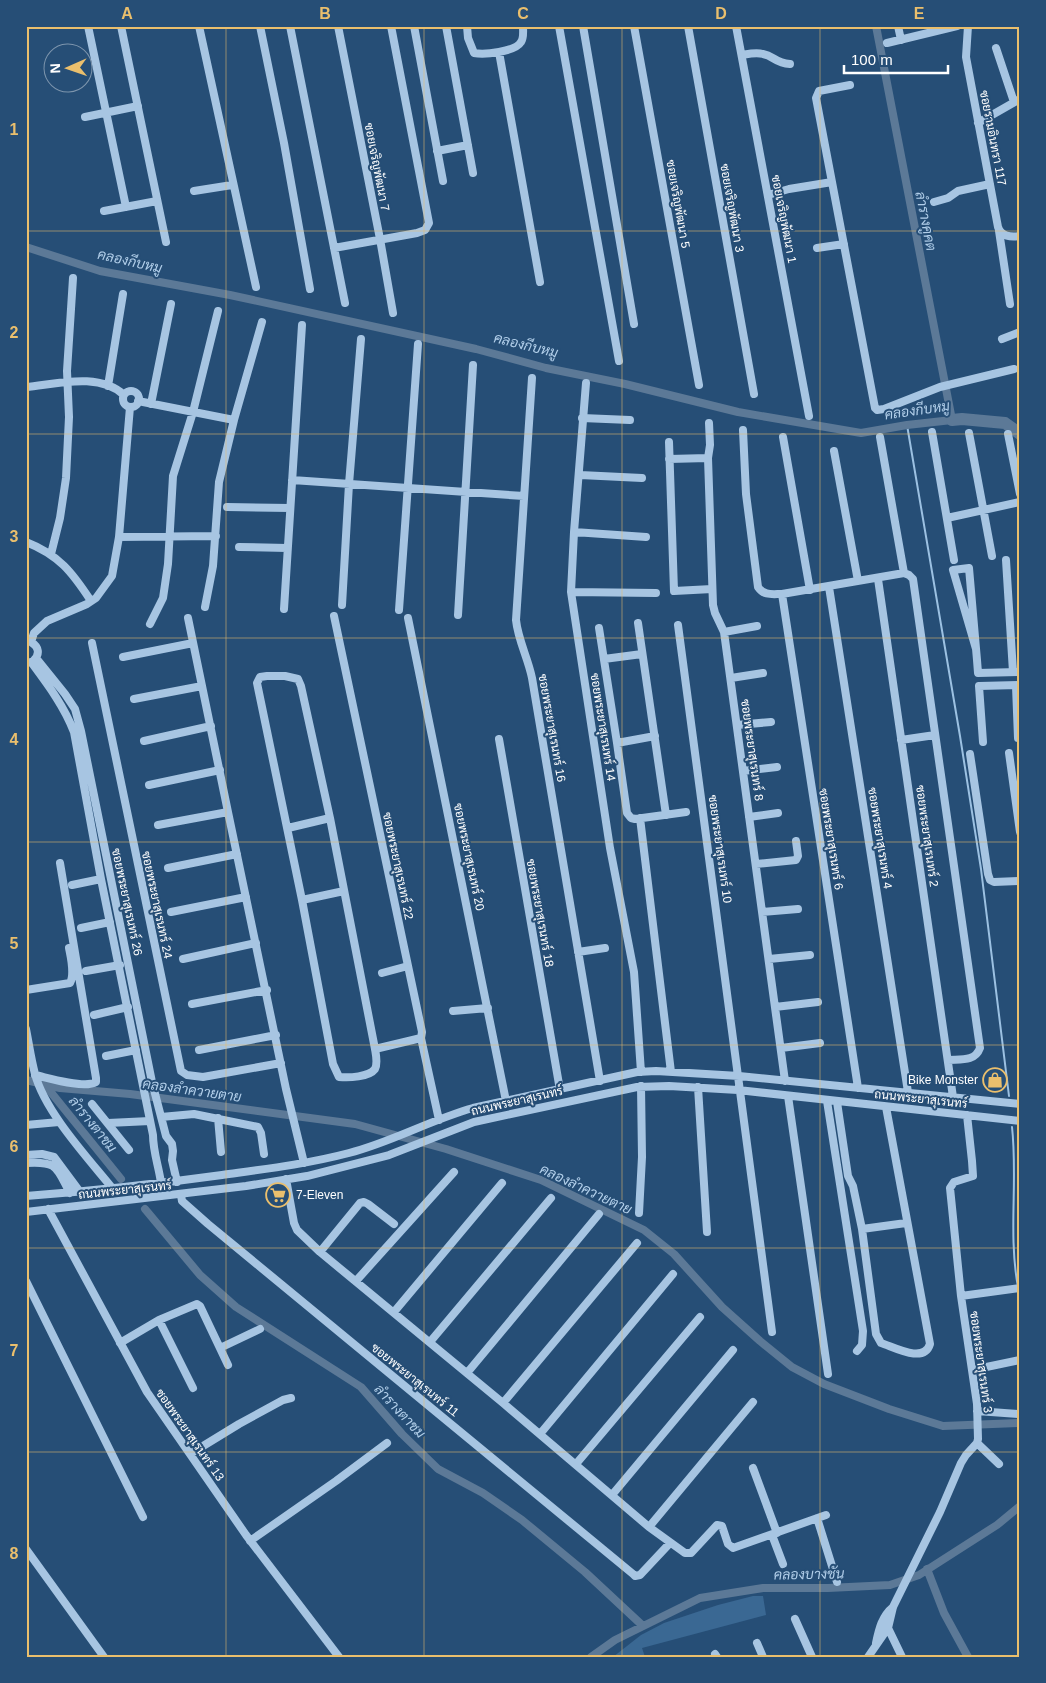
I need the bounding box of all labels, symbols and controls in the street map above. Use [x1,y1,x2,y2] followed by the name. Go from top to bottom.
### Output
[121,5,133,22] text: A
[319,5,331,22] text: B
[517,5,529,22] text: C
[715,5,727,22] text: D
[914,5,925,22] text: E
[42,42,92,92] north arrow
[844,42,947,74] scale bar
[851,51,893,68] text: 100 m
[47,63,63,74] text: N
[977,89,1009,187] street label: ซอยรามอินทรา 117
[10,121,19,138] text: 1
[362,122,392,213] street label: ซอยเจริญพัฒนา 7
[663,159,693,250] street label: ซอยเจริญพัฒนา 5
[717,163,747,254] street label: ซอยเจริญพัฒนา 3
[769,174,799,265] street label: ซอยเจริญพัฒนา 1
[910,190,940,252] water label: ลำรางคูคต
[96,245,164,278] water label: คลองกีบหมู
[10,324,19,341] text: 2
[492,328,560,363] water label: คลองกีบหมู
[883,396,951,424] water label: คลองกีบหมู
[10,528,19,545] text: 3
[586,672,620,783] street label: ซอยพระยาสุเรนทร์ 14
[534,673,569,784] street label: ซอยพระยาสุเรนทร์ 16
[736,698,767,802] street label: ซอยพระยาสุเรนทร์ 8
[10,731,19,748] text: 4
[911,784,942,888] street label: ซอยพระยาสุเรนทร์ 2
[863,786,896,890] street label: ซอยพระยาสุเรนทร์ 4
[814,787,847,891] street label: ซอยพระยาสุเรนทร์ 6
[703,794,736,905] street label: ซอยพระยาสุเรนทร์ 10
[449,802,488,913] street label: ซอยพระยาสุเรนทร์ 20
[378,811,417,922] street label: ซอยพระยาสุเรนทร์ 22
[107,847,146,958] street label: ซอยพระยาสุเรนทร์ 26
[137,850,176,961] street label: ซอยพระยาสุเรนทร์ 24
[522,858,557,969] street label: ซอยพระยาสุเรนทร์ 18
[10,935,19,952] text: 5
[982,1067,1008,1093] shop icon: Bike Monster
[908,1073,978,1087] place label: Bike Monster
[141,1075,243,1105] water label: คลองลำควายตาย
[470,1083,565,1120] street label: ถนนพระยาสุเรนทร์
[874,1086,969,1113] street label: ถนนพระยาสุเรนทร์
[66,1093,121,1155] water label: ลำรางตาชม
[10,1138,19,1155] text: 6
[537,1161,635,1217] water label: คลองลำควายตาย
[78,1177,173,1204] street label: ถนนพระยาสุเรนทร์
[265,1182,291,1208] supermarket icon: 7-Eleven
[296,1188,343,1202] place label: 7-Eleven
[965,1310,996,1414] street label: ซอยพระยาสุเรนทร์ 3
[367,1340,462,1421] street label: ซอยพระยาสุเรนทร์ 11
[10,1342,19,1359] text: 7
[371,1381,429,1441] water label: ลำรางตาชม
[151,1386,228,1485] street label: ซอยพระยาสุเรนทร์ 13
[10,1545,19,1562] text: 8
[774,1565,845,1583] water label: คลองบางชัน

